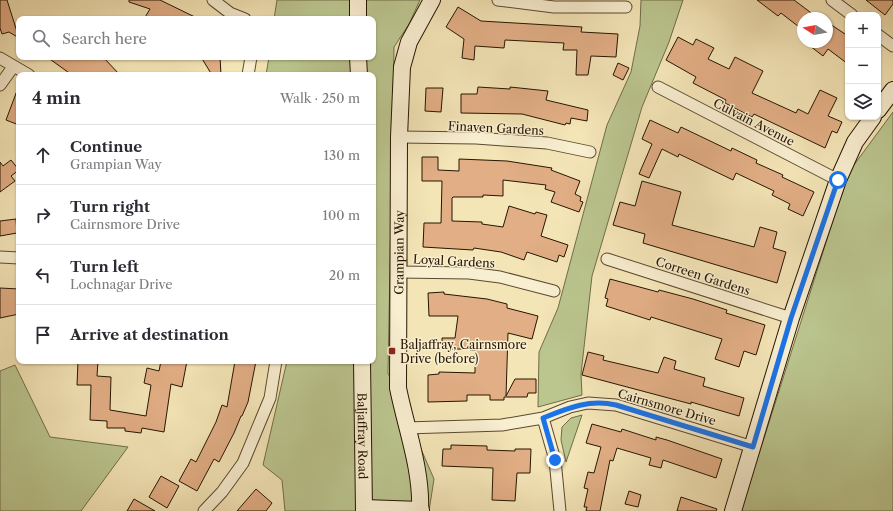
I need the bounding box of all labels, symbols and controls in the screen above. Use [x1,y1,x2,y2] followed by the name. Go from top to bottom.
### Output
[797,12,833,48] north arrow
[845,12,881,120] map controls
[845,12,881,48] button: +
[16,16,376,60] search box
[30,27,52,49] icon: search
[62,29,147,48] text: Search here
[845,48,881,84] button: −
[845,84,881,120] button: layers
[32,88,81,108] text: 4 min
[280,90,360,106] text: Walk · 250 m
[711,95,797,149] street label: Culvain Avenue
[448,118,544,138] street label: Finaven Gardens
[70,137,142,156] text: Continue
[32,144,54,166] icon: ahead
[324,147,360,163] text: 130 m
[70,156,162,172] text: Grampian Way
[829,171,847,189] route start
[70,197,150,216] text: Turn right
[32,204,54,226] icon: right
[322,207,360,223] text: 100 m
[391,210,406,295] street label: Grampian Way
[70,216,180,232] text: Cairnsmore Drive
[413,251,495,271] street label: Loyal Gardens
[654,254,752,298] street label: Correen Gardens
[70,257,139,276] text: Turn left
[32,264,54,286] icon: left
[329,267,360,283] text: 20 m
[70,276,173,292] text: Lochnagar Drive
[32,324,54,346] icon: arrive
[70,325,229,344] text: Arrive at destination
[400,337,527,366] place label: Baljaffray, Cairnsmore Drive (before)
[387,346,397,356] marker: Baljaffray, Cairnsmore Drive (before)
[616,386,718,428] street label: Cairnsmore Drive
[355,393,371,480] street label: Baljaffray Road
[546,451,564,469] route end

